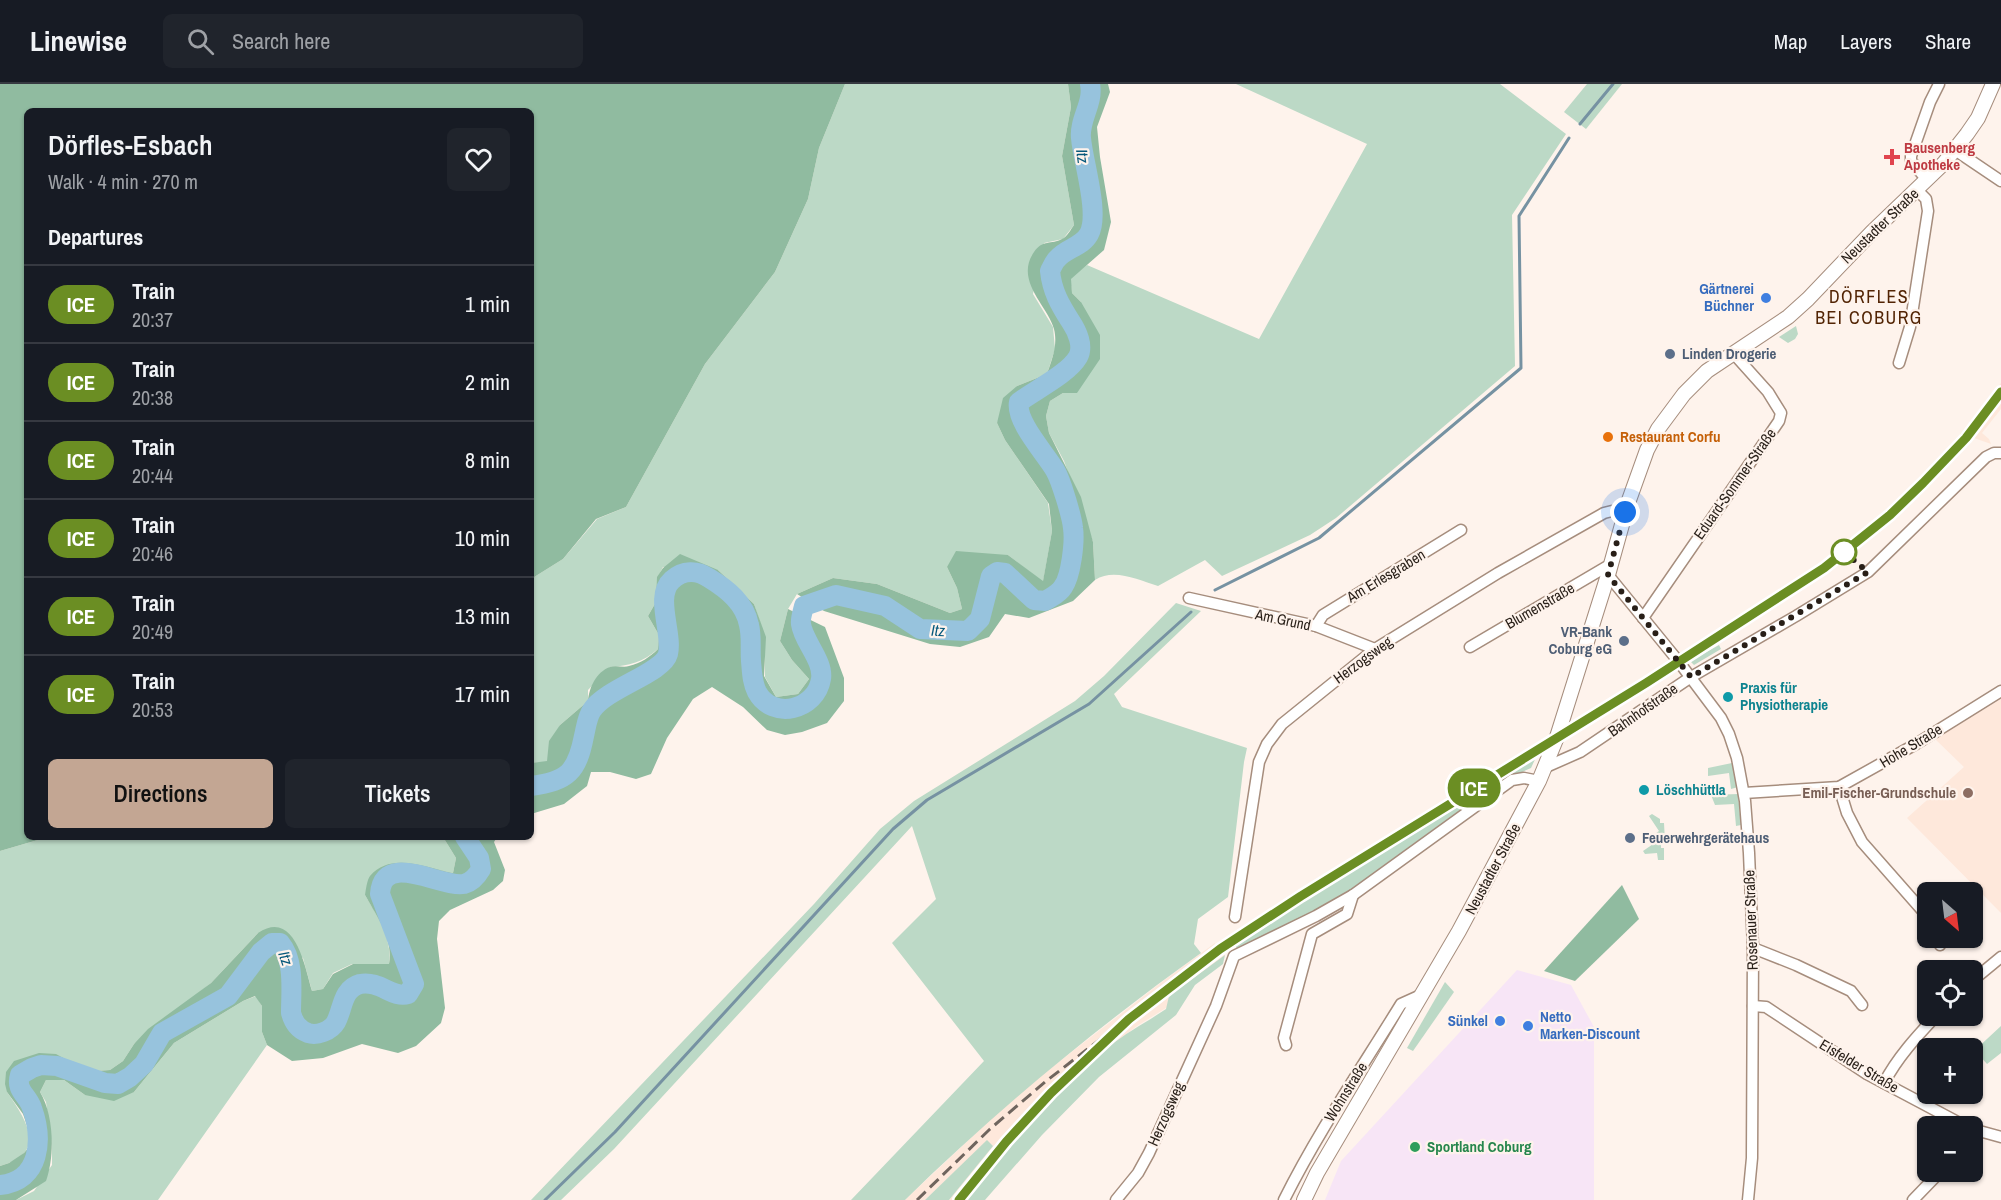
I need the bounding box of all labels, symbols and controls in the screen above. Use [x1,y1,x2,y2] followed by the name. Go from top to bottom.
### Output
[163,14,583,68] search box
[30,22,127,60] text: Linewise
[184,25,217,58] icon: search
[232,26,330,56] text: Search here
[1774,27,1807,56] text: Map
[1840,27,1892,56] text: Layers
[1925,27,1971,56] text: Share
[48,126,213,164] text: Dörfles-Esbach
[447,128,510,191] button: heart
[1904,137,1976,175] place label: Bausenberg Apotheke
[1071,148,1095,165] water label: Itz
[1885,150,1899,164] marker: Bausenberg Apotheke
[48,168,198,195] text: Walk · 4 min · 270 m
[1836,183,1923,268] street label: Neustadter Straße
[48,222,143,252] text: Departures
[132,276,175,306] text: Train
[1699,278,1754,316] place label: Gärtnerei Büchner
[1815,284,1923,330] district label: DÖRFLES BEI COBURG
[465,289,510,319] text: 1 min
[67,290,95,319] text: ICE
[1759,291,1773,305] marker: Gärtnerei Büchner
[132,306,173,333] text: 20:37
[1682,343,1776,364] place label: Linden Drogerie
[1663,347,1677,361] marker: Linden Drogerie
[132,354,175,384] text: Train
[465,367,510,397] text: 2 min
[67,368,95,397] text: ICE
[132,384,173,411] text: 20:38
[1688,424,1781,543] street label: Eduard-Sommer-Straße
[1620,426,1720,447] place label: Restaurant Corfu
[1601,430,1615,444] marker: Restaurant Corfu
[132,432,175,462] text: Train
[465,445,510,475] text: 8 min
[67,446,95,475] text: ICE
[132,462,173,489] text: 20:44
[1610,497,1640,527] your location
[132,510,175,540] text: Train
[455,523,510,553] text: 10 min
[67,524,95,553] text: ICE
[1831,539,1857,565] unlabelled marker
[132,540,173,567] text: 20:46
[1342,544,1429,608] street label: Am Erlesgraben
[1501,577,1578,634] street label: Blumenstraße
[132,588,175,618] text: Train
[455,601,510,631] text: 13 min
[67,602,95,631] text: ICE
[1253,603,1313,636] street label: Am Grund
[132,618,173,645] text: 20:49
[931,619,946,641] water label: Itz
[1548,621,1612,659] place label: VR-Bank Coburg eG
[1329,631,1397,688] street label: Herzogsweg
[1617,634,1631,648] marker: VR-Bank Coburg eG
[132,666,175,696] text: Train
[1740,677,1828,715] place label: Praxis für Physiotherapie
[1604,678,1682,741] street label: Bahnhofstraße
[455,679,510,709] text: 17 min
[67,680,95,709] text: ICE
[1721,690,1735,704] marker: Praxis für Physiotherapie
[132,696,173,723] text: 20:53
[1875,719,1946,773] street label: Hohe Straße
[48,759,273,828] button: Directions
[285,759,510,828] button: Tickets
[1440,768,1508,808] line badge: ICE
[1460,774,1488,803] text: ICE
[1656,779,1726,800] place label: Löschhüttla
[1802,782,1956,803] place label: Emil-Fischer-Grundschule
[1637,783,1651,797] marker: Löschhüttla
[1961,786,1975,800] marker: Emil-Fischer-Grundschule
[1460,819,1525,918] street label: Neustadter Straße
[1642,827,1769,848] place label: Feuerwehrgerätehaus
[1623,831,1637,845] marker: Feuerwehrgerätehaus
[1738,869,1763,971] street label: Rosenauer Straße
[1917,882,1983,948] north arrow
[1917,882,1983,1182] map controls
[273,948,299,969] water label: Itz
[1917,960,1983,1026] button: locate
[1540,1006,1640,1044] place label: Netto Marken-Discount
[1448,1010,1488,1031] place label: Sünkel
[1493,1014,1507,1028] marker: Sünkel
[1521,1019,1535,1033] marker: Netto Marken-Discount
[1816,1034,1903,1098] street label: Eisfelder Straße
[1917,1038,1983,1104] button: +
[1319,1058,1372,1126] street label: Wohnstraße
[1142,1078,1189,1149] street label: Herzogsweg
[1917,1116,1983,1182] button: −
[1427,1136,1532,1157] place label: Sportland Coburg
[1408,1140,1422,1154] marker: Sportland Coburg

